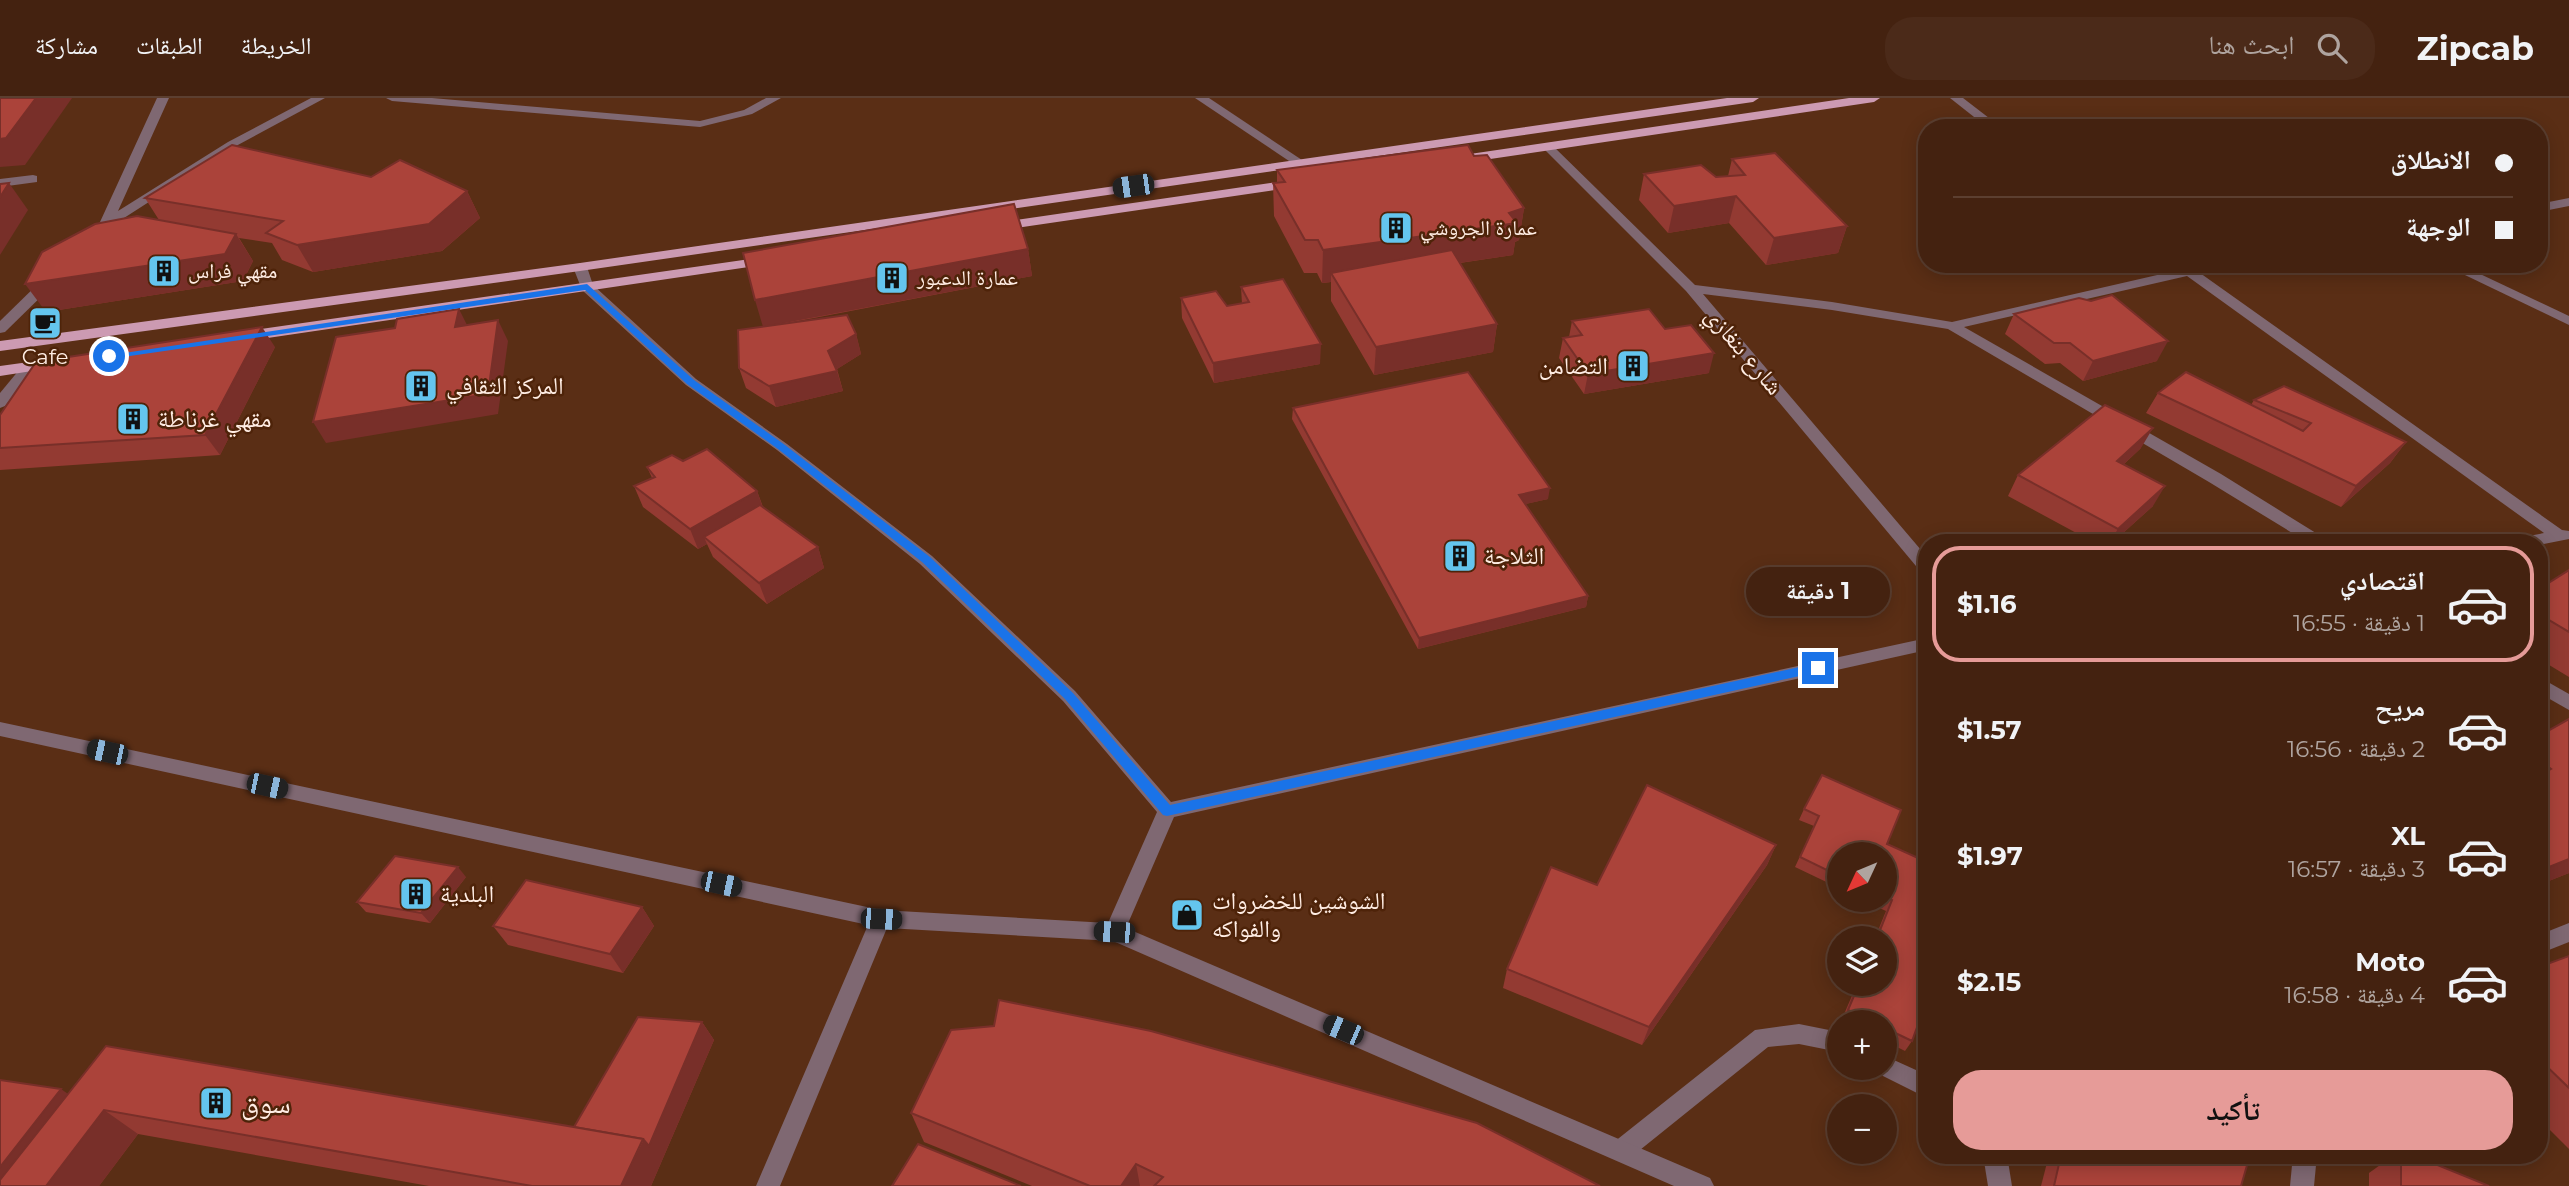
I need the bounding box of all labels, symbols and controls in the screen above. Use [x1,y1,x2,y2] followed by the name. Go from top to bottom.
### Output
[1885,17,2375,80] search box
[2417,28,2534,68] text: Zipcab
[2208,29,2295,61] text: ابحث هنا
[2313,29,2351,67] icon: search
[35,31,98,60] text: مشاركة
[136,31,203,60] text: الطبقات
[241,31,311,60] text: الخريطة
[2391,144,2471,176] text: الانطلاق
[1111,173,1156,199] car
[1377,209,1415,247] building icon: عمارة الجروشي
[2406,211,2471,243] text: الوجهة
[1420,215,1537,244] place label: عمارة الجروشي
[145,252,183,290] building icon: مقهي فراس
[188,258,277,287] place label: مقهي فراس
[873,259,911,297] building icon: عمارة الدعبور
[916,265,1018,290] place label: عمارة الدعبور
[1695,301,1789,404] street label: شارع بنغازي
[26,304,64,342] cafe icon: Cafe
[93,340,125,372] route start
[22,344,68,369] place label: Cafe
[1614,347,1652,385] building icon: التضامن
[1539,351,1608,380] place label: التضامن
[402,367,440,405] building icon: المركز الثقافي
[446,371,564,405] place label: المركز الثقافي
[114,400,152,438] building icon: مقهي غرناطة
[158,404,271,438] place label: مقهي غرناطة
[1441,537,1479,575] building icon: الثلاجة
[1484,541,1544,570] place label: الثلاجة
[2340,565,2425,597] text: اقتصادي
[1746,566,1890,616] callout: 1 دقيقة
[2446,573,2509,636] icon: car
[1786,577,1850,605] text: 1 دقيقة
[1957,588,2017,620] text: $1.16
[2293,609,2425,637] text: 1 دقيقة · 16:55
[1802,652,1834,684] route end
[2375,691,2425,723] text: مريح
[2446,699,2509,762] icon: car
[1957,714,2022,746] text: $1.57
[2287,735,2425,763] text: 2 دقيقة · 16:56
[85,737,130,767] car
[245,771,290,801] car
[2391,820,2425,852] text: XL
[2446,825,2509,888] icon: car
[1957,840,2023,872] text: $1.97
[1827,842,1897,912] north arrow
[1827,842,1897,1164] map controls
[2288,855,2425,883] text: 3 دقيقة · 16:57
[699,869,744,899] car
[397,875,435,913] building icon: البلدية
[440,879,494,908] place label: البلدية
[1212,886,1386,943] place label: الشوشين للخضروات والفواكه
[1168,896,1206,934] shop icon: الشوشين للخضروات والفواكه
[860,907,903,931] car
[1093,920,1136,944] car
[1827,926,1897,996] button: layers
[2355,946,2425,978] text: Moto
[2446,951,2509,1014] icon: car
[1957,966,2021,998] text: $2.15
[2284,981,2425,1009] text: 4 دقيقة · 16:58
[1827,1010,1897,1080] button: +
[1320,1012,1367,1048] car
[1953,1070,2513,1150] button: تأكيد
[197,1084,235,1122] building icon: سوق
[241,1086,291,1121] place label: سوق
[1827,1094,1897,1164] button: −

